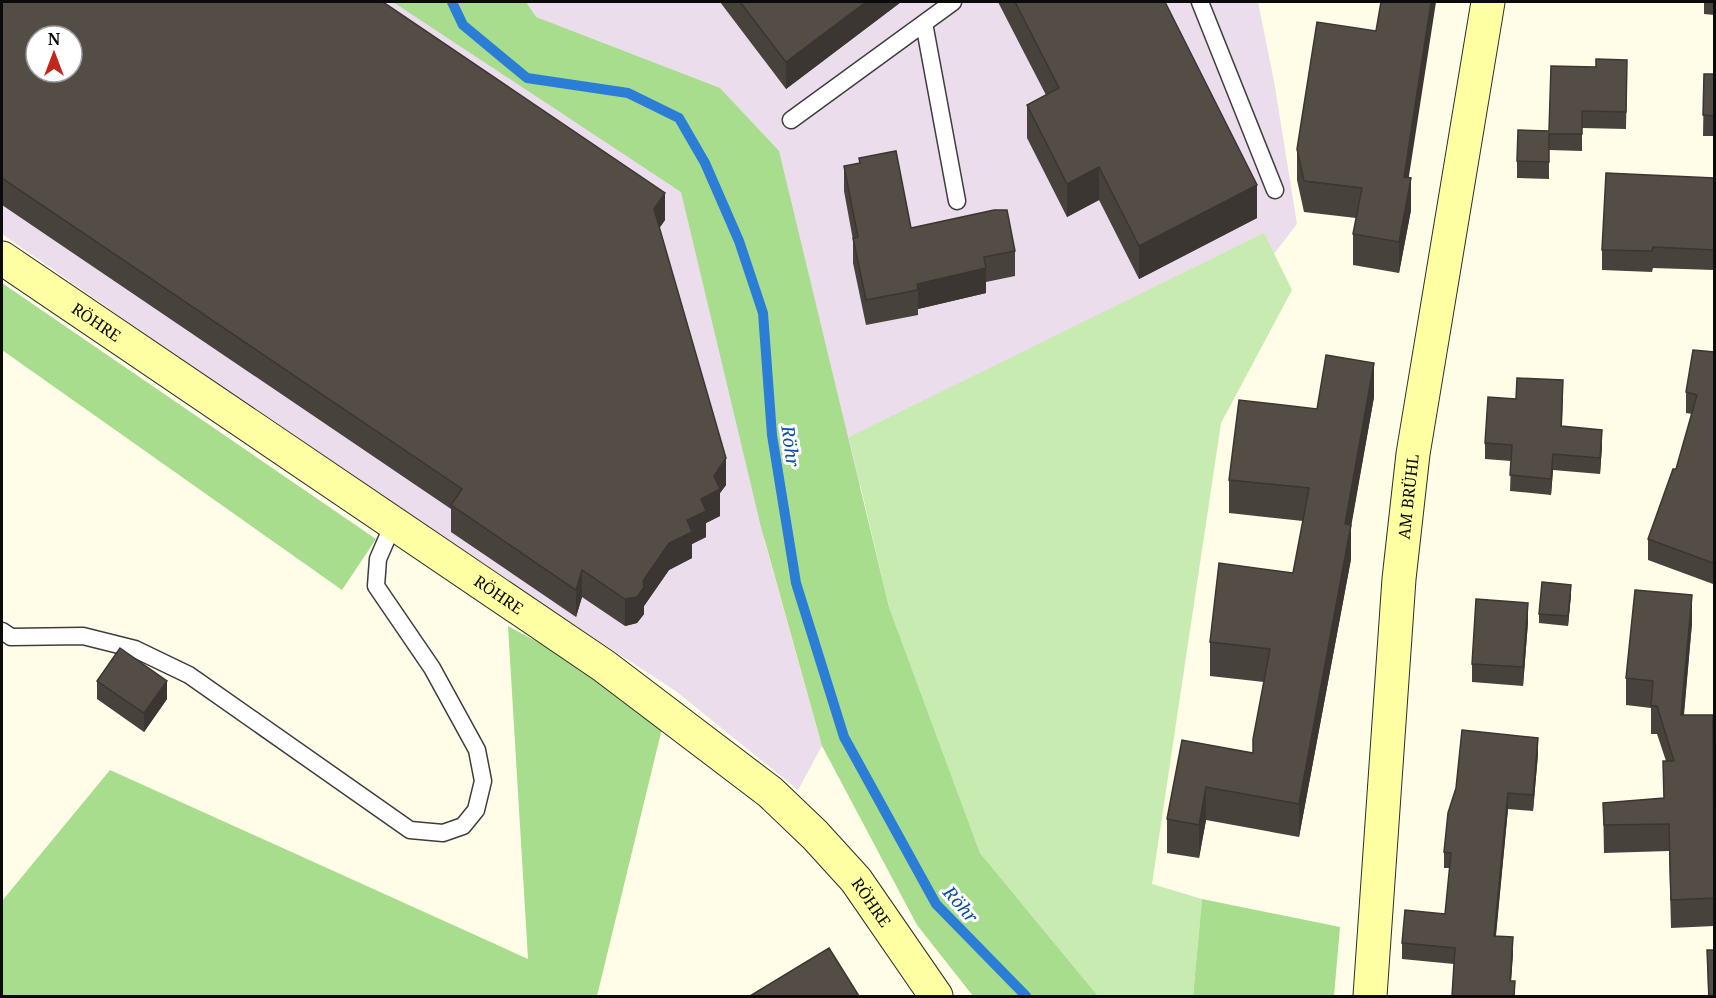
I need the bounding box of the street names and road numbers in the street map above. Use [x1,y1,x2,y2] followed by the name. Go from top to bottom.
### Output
[67,297,125,347] street label: RÖHRE
[1393,453,1424,540] street label: AM BRÜHL
[470,570,528,619] street label: RÖHRE
[847,873,896,931] street label: RÖHRE

